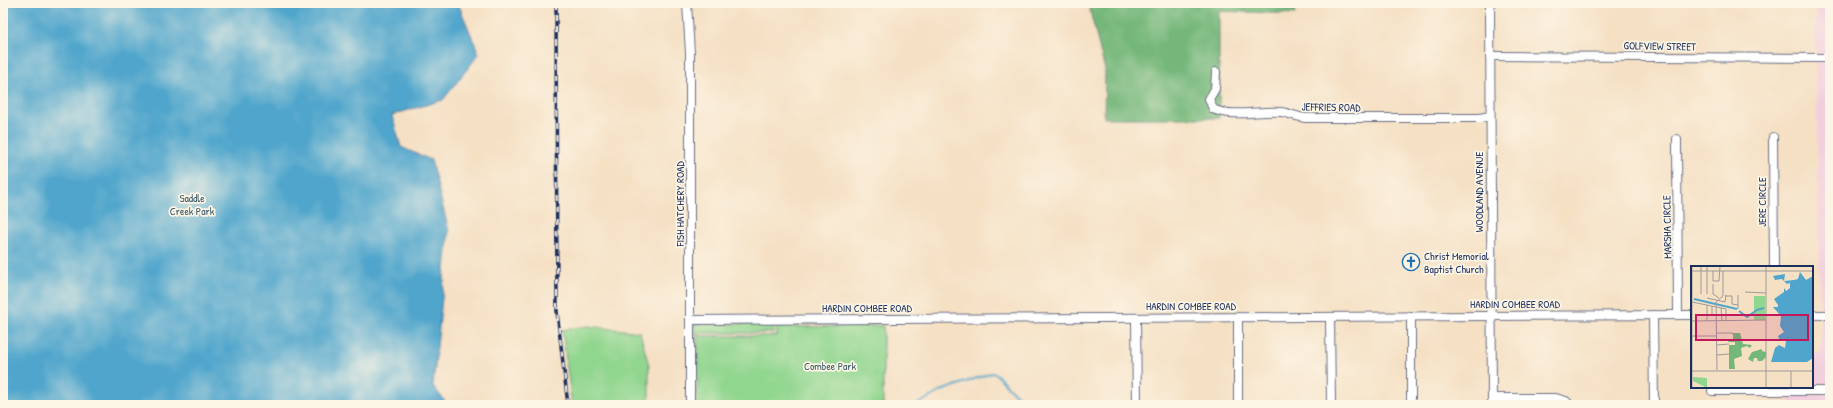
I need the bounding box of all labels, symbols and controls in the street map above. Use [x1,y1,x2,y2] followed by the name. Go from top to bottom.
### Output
[1624,38,1697,54] street label: GOLFVIEW STREET
[1301,99,1361,115] street label: JEFFRIES ROAD
[1472,152,1486,232] street label: WOODLAND AVENUE
[673,161,687,248] street label: FISH HATCHERY ROAD
[1755,177,1769,227] street label: JERE CIRCLE
[170,191,215,218] park label: Saddle Creek Park
[1659,195,1675,259] street label: MARSHA CIRCLE
[1424,249,1489,276] place label: Christ Memorial Baptist Church
[1401,252,1421,272] church icon: Christ Memorial Baptist Church
[1691,266,1813,388] inset map
[1470,297,1561,311] street label: HARDIN COMBEE ROAD
[1146,299,1237,313] street label: HARDIN COMBEE ROAD
[822,301,913,315] street label: HARDIN COMBEE ROAD
[804,359,857,373] park label: Combee Park

